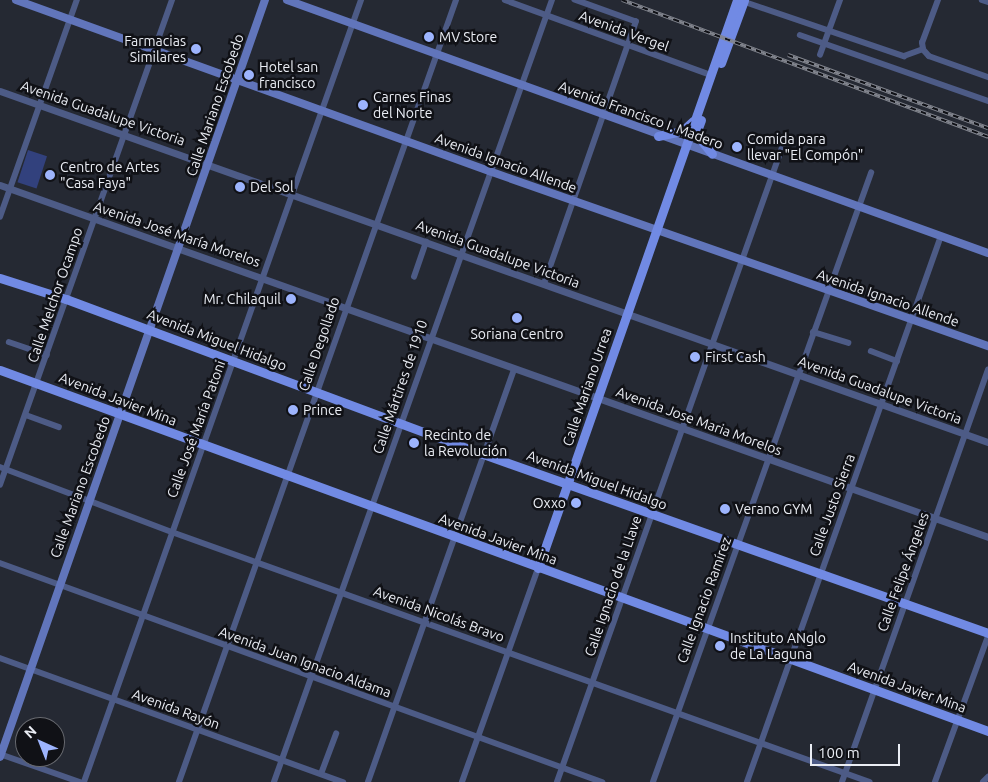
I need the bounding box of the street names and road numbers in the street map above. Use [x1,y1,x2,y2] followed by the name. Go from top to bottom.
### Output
[577,7,671,55] street label: Avenida Vergel
[183,32,247,178] street label: Calle Mariano Escobedo
[19,77,187,149] street label: Avenida Guadalupe Victoria
[556,77,726,153] street label: Avenida Francisco I. Madero
[433,130,579,196] street label: Avenida Ignacio Allende
[91,198,263,270] street label: Avenida José María Morelos
[414,217,582,291] street label: Avenida Guadalupe Victoria
[24,225,86,365] street label: Calle Melchor Ocampo
[815,266,961,330] street label: Avenida Ignacio Allende
[295,295,343,393] street label: Calle Degollado
[145,306,289,374] street label: Avenida Miguel Hidalgo
[369,318,431,456] street label: Calle Mártires de 1910
[559,326,615,448] street label: Calle Mariano Urrea
[796,353,964,427] street label: Avenida Guadalupe Victoria
[163,358,229,500] street label: Calle José María Patoni
[57,369,179,429] street label: Avenida Javier Mina
[614,383,784,459] street label: Avenida Jose Maria Morelos
[47,414,113,560] street label: Calle Mariano Escobedo
[525,447,669,513] street label: Avenida Miguel Hidalgo
[806,451,858,559] street label: Calle Justo Sierra
[437,510,559,568] street label: Avenida Javier Mina
[874,510,932,634] street label: Calle Felipe Ángeles
[581,513,645,659] street label: Calle Ignacio de la Llave
[673,535,735,665] street label: Calle Ignacio Ramírez
[371,583,507,645] street label: Avenida Nicolás Bravo
[216,623,394,701] street label: Avenida Juan Ignacio Aldama
[846,658,968,716] street label: Avenida Javier Mina
[130,685,222,733] street label: Avenida Rayón

